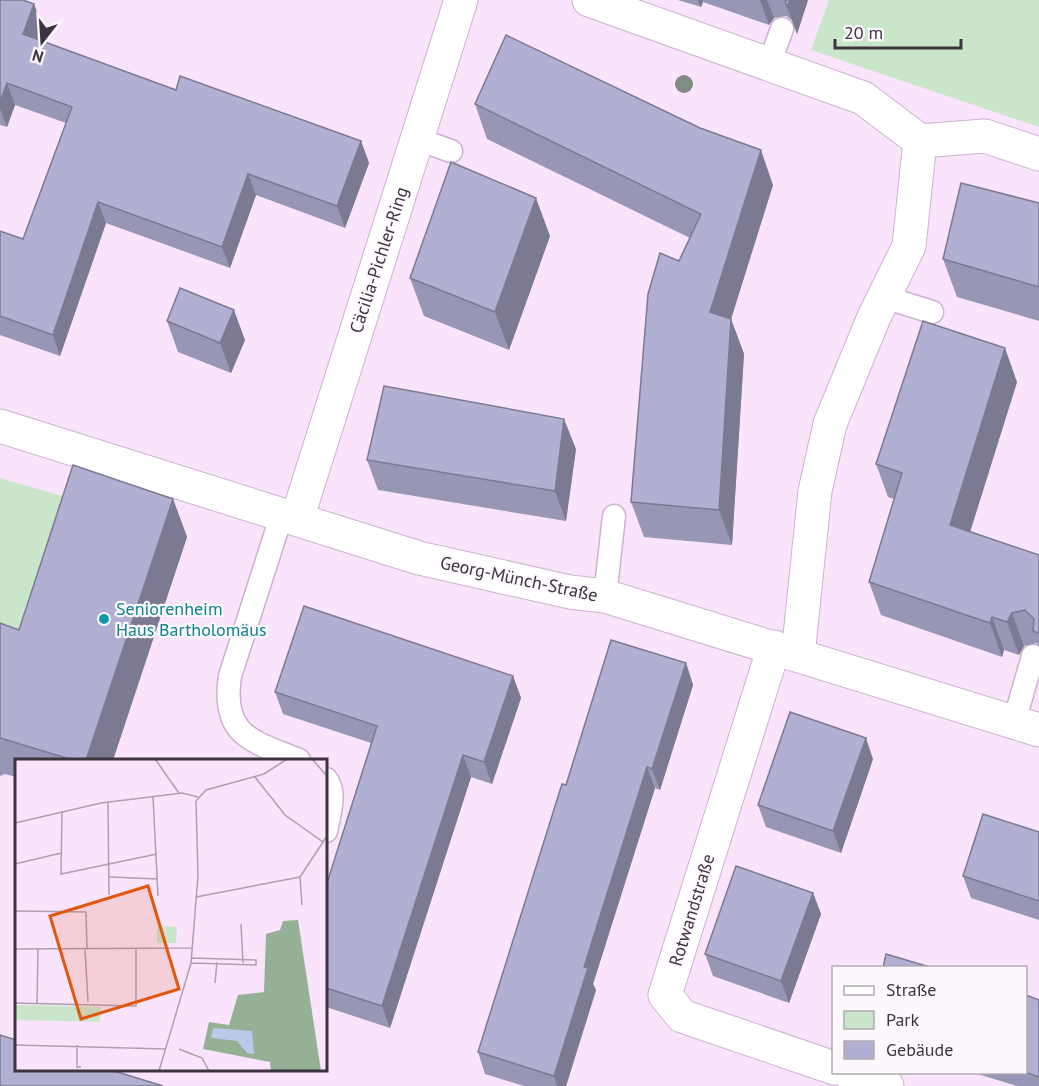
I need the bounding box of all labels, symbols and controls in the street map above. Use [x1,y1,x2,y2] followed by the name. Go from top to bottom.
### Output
[12,12,72,72] north arrow
[835,12,961,50] scale bar
[844,21,883,44] text: 20 m
[30,45,46,67] text: N
[344,184,413,336] street label: Cäcilia-Pichler-Ring
[438,551,600,606] street label: Georg-Münch-Straße
[116,597,267,641] place label: Seniorenheim Haus Bartholomäus
[97,612,111,626] marker: Seniorenheim Haus Bartholomäus
[15,759,327,1071] inset map
[664,851,719,969] street label: Rotwandstraße
[832,966,1027,1074] legend
[886,978,937,1001] text: Straße
[886,1008,919,1031] text: Park
[886,1038,953,1061] text: Gebäude

